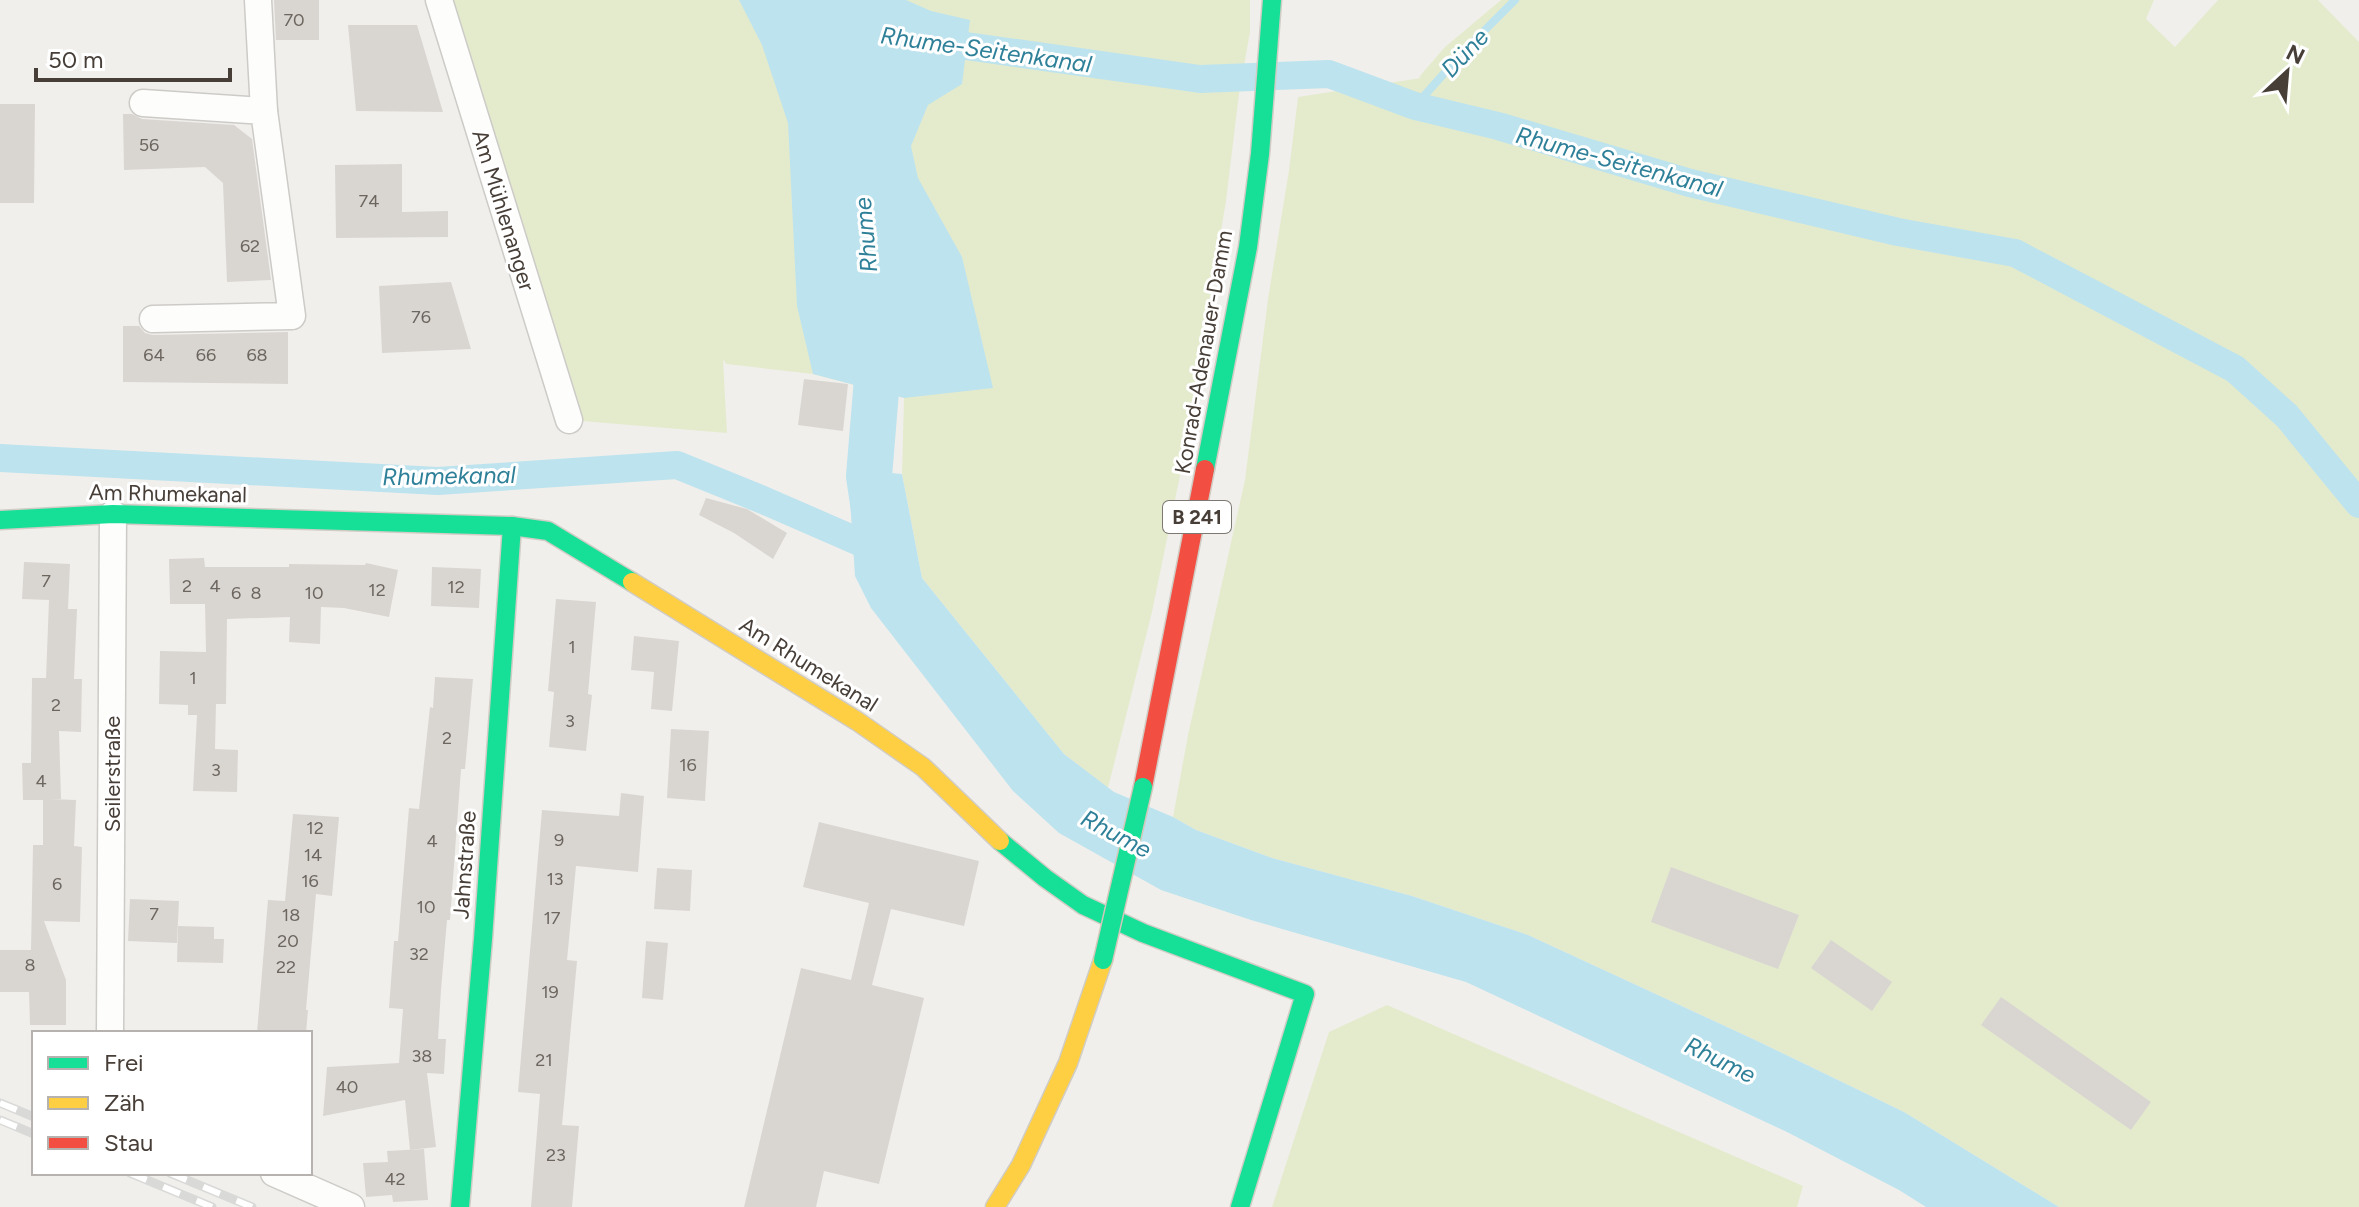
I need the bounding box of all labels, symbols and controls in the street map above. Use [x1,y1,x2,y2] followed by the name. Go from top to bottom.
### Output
[283,9,305,31] house number: 70
[879,20,1094,79] water label: Rhume-Seitenkanal
[1435,22,1494,83] water label: Düne
[36,32,230,82] scale bar
[2247,32,2327,112] north arrow
[2282,39,2309,70] text: N
[48,45,104,74] text: 50 m
[1513,120,1726,203] water label: Rhume-Seitenkanal
[466,126,541,295] street label: Am Mühlenanger
[139,134,159,156] house number: 56
[359,190,379,212] house number: 74
[848,196,883,274] water label: Rhume
[1169,228,1238,476] street label: Konrad-Adenauer-Damm
[240,235,260,257] house number: 62
[411,306,431,328] house number: 76
[143,344,165,366] house number: 64
[196,344,216,366] house number: 66
[246,344,268,366] house number: 68
[382,460,517,491] water label: Rhumekanal
[89,479,247,508] street label: Am Rhumekanal
[1163,501,1231,533] road number: B 241
[41,570,51,592] house number: 7
[182,575,192,597] house number: 2
[209,575,221,597] house number: 4
[447,576,465,598] house number: 12
[368,579,386,601] house number: 12
[231,582,241,604] house number: 6
[250,582,262,604] house number: 8
[305,582,323,604] house number: 10
[735,611,883,718] street label: Am Rhumekanal
[568,636,576,658] house number: 1
[189,667,197,689] house number: 1
[51,694,61,716] house number: 2
[565,710,575,732] house number: 3
[99,716,126,832] street label: Seilerstraße
[442,727,452,749] house number: 2
[679,754,697,776] house number: 16
[211,759,221,781] house number: 3
[35,770,47,792] house number: 4
[1076,803,1156,864] water label: Rhume
[447,810,482,920] street label: Jahnstraße
[306,817,324,839] house number: 12
[554,829,564,851] house number: 9
[426,830,438,852] house number: 4
[304,844,322,866] house number: 14
[546,868,564,890] house number: 13
[301,870,319,892] house number: 16
[52,873,62,895] house number: 6
[417,896,435,918] house number: 10
[149,903,159,925] house number: 7
[282,904,300,926] house number: 18
[543,907,561,929] house number: 17
[277,930,299,952] house number: 20
[409,943,429,965] house number: 32
[24,954,36,976] house number: 8
[276,956,296,978] house number: 22
[541,981,559,1003] house number: 19
[1680,1030,1760,1089] water label: Rhume
[32,1031,312,1175] legend
[412,1045,432,1067] house number: 38
[104,1048,144,1077] text: Frei
[535,1049,553,1071] house number: 21
[336,1076,358,1098] house number: 40
[104,1088,145,1117] text: Zäh
[104,1128,153,1157] text: Stau
[546,1144,566,1166] house number: 23
[384,1168,406,1190] house number: 42

